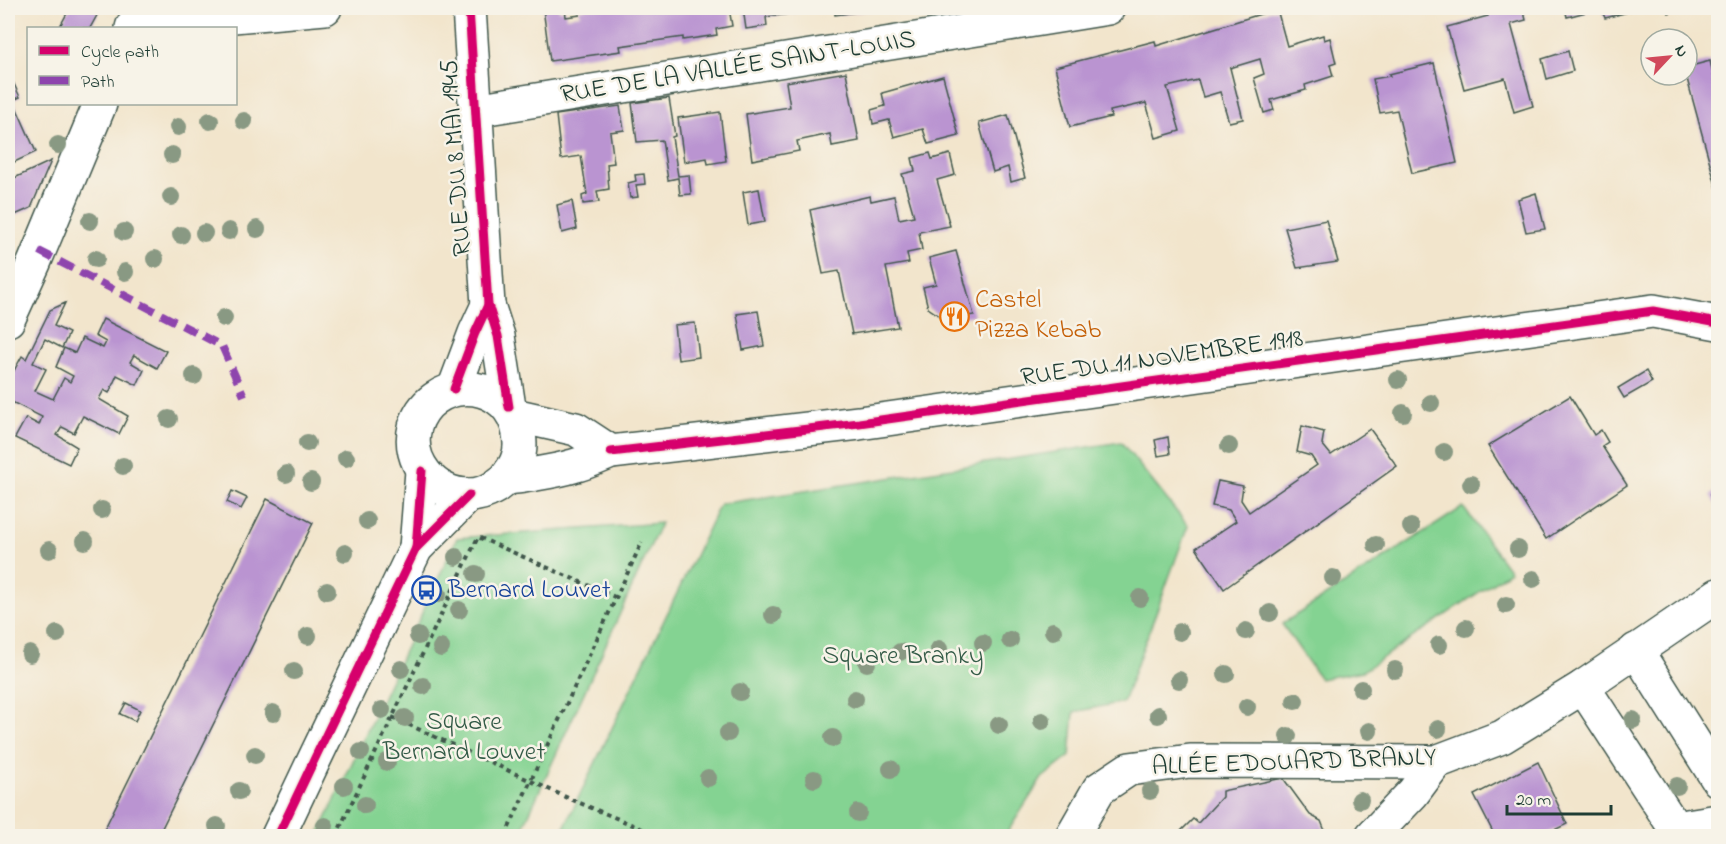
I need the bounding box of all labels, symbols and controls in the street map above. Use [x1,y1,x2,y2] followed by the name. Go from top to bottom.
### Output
[558,21,918,115] street label: RUE DE LA VALLÉE SAINT-LOUIS
[27,27,237,105] legend
[1639,27,1699,87] north arrow
[81,40,159,66] text: Cycle path
[1668,41,1694,62] text: N
[431,58,483,258] street label: RUE DU 8 MAI 1945
[81,70,115,96] text: Path
[975,282,1102,350] place label: Castel Pizza Kebab
[938,300,970,332] restaurant icon: Castel Pizza Kebab
[1018,320,1306,398] street label: RUE DU 11 NOVEMBRE 1918
[447,572,611,610] place label: Bernard Louvet
[411,575,443,607] bus stop icon: Bernard Louvet
[823,638,983,676] park label: Square Branky
[382,704,545,772] park label: Square Bernard Louvet
[1151,739,1437,787] street label: ALLÉE EDOUARD BRANLY
[1507,778,1610,816] scale bar
[1516,788,1551,814] text: 20 m

